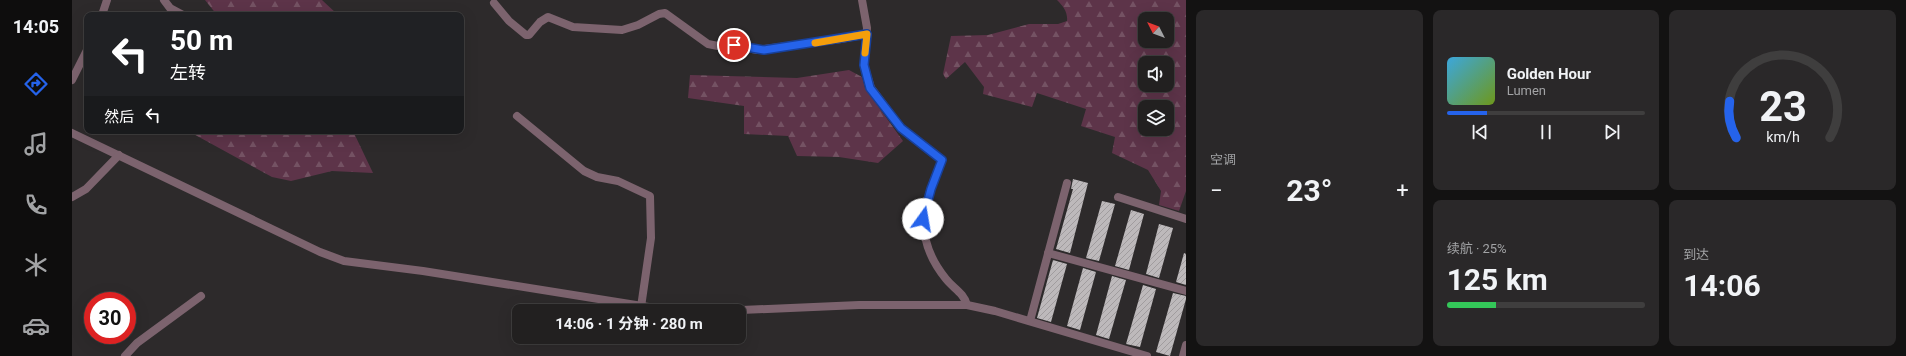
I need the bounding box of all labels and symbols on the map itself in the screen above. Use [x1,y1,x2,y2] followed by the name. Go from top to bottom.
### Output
[1138,12,1174,48] north arrow
[717,28,751,62] pin
[902,198,944,240] position arrow
[84,292,136,344] speed limit sign: 30

